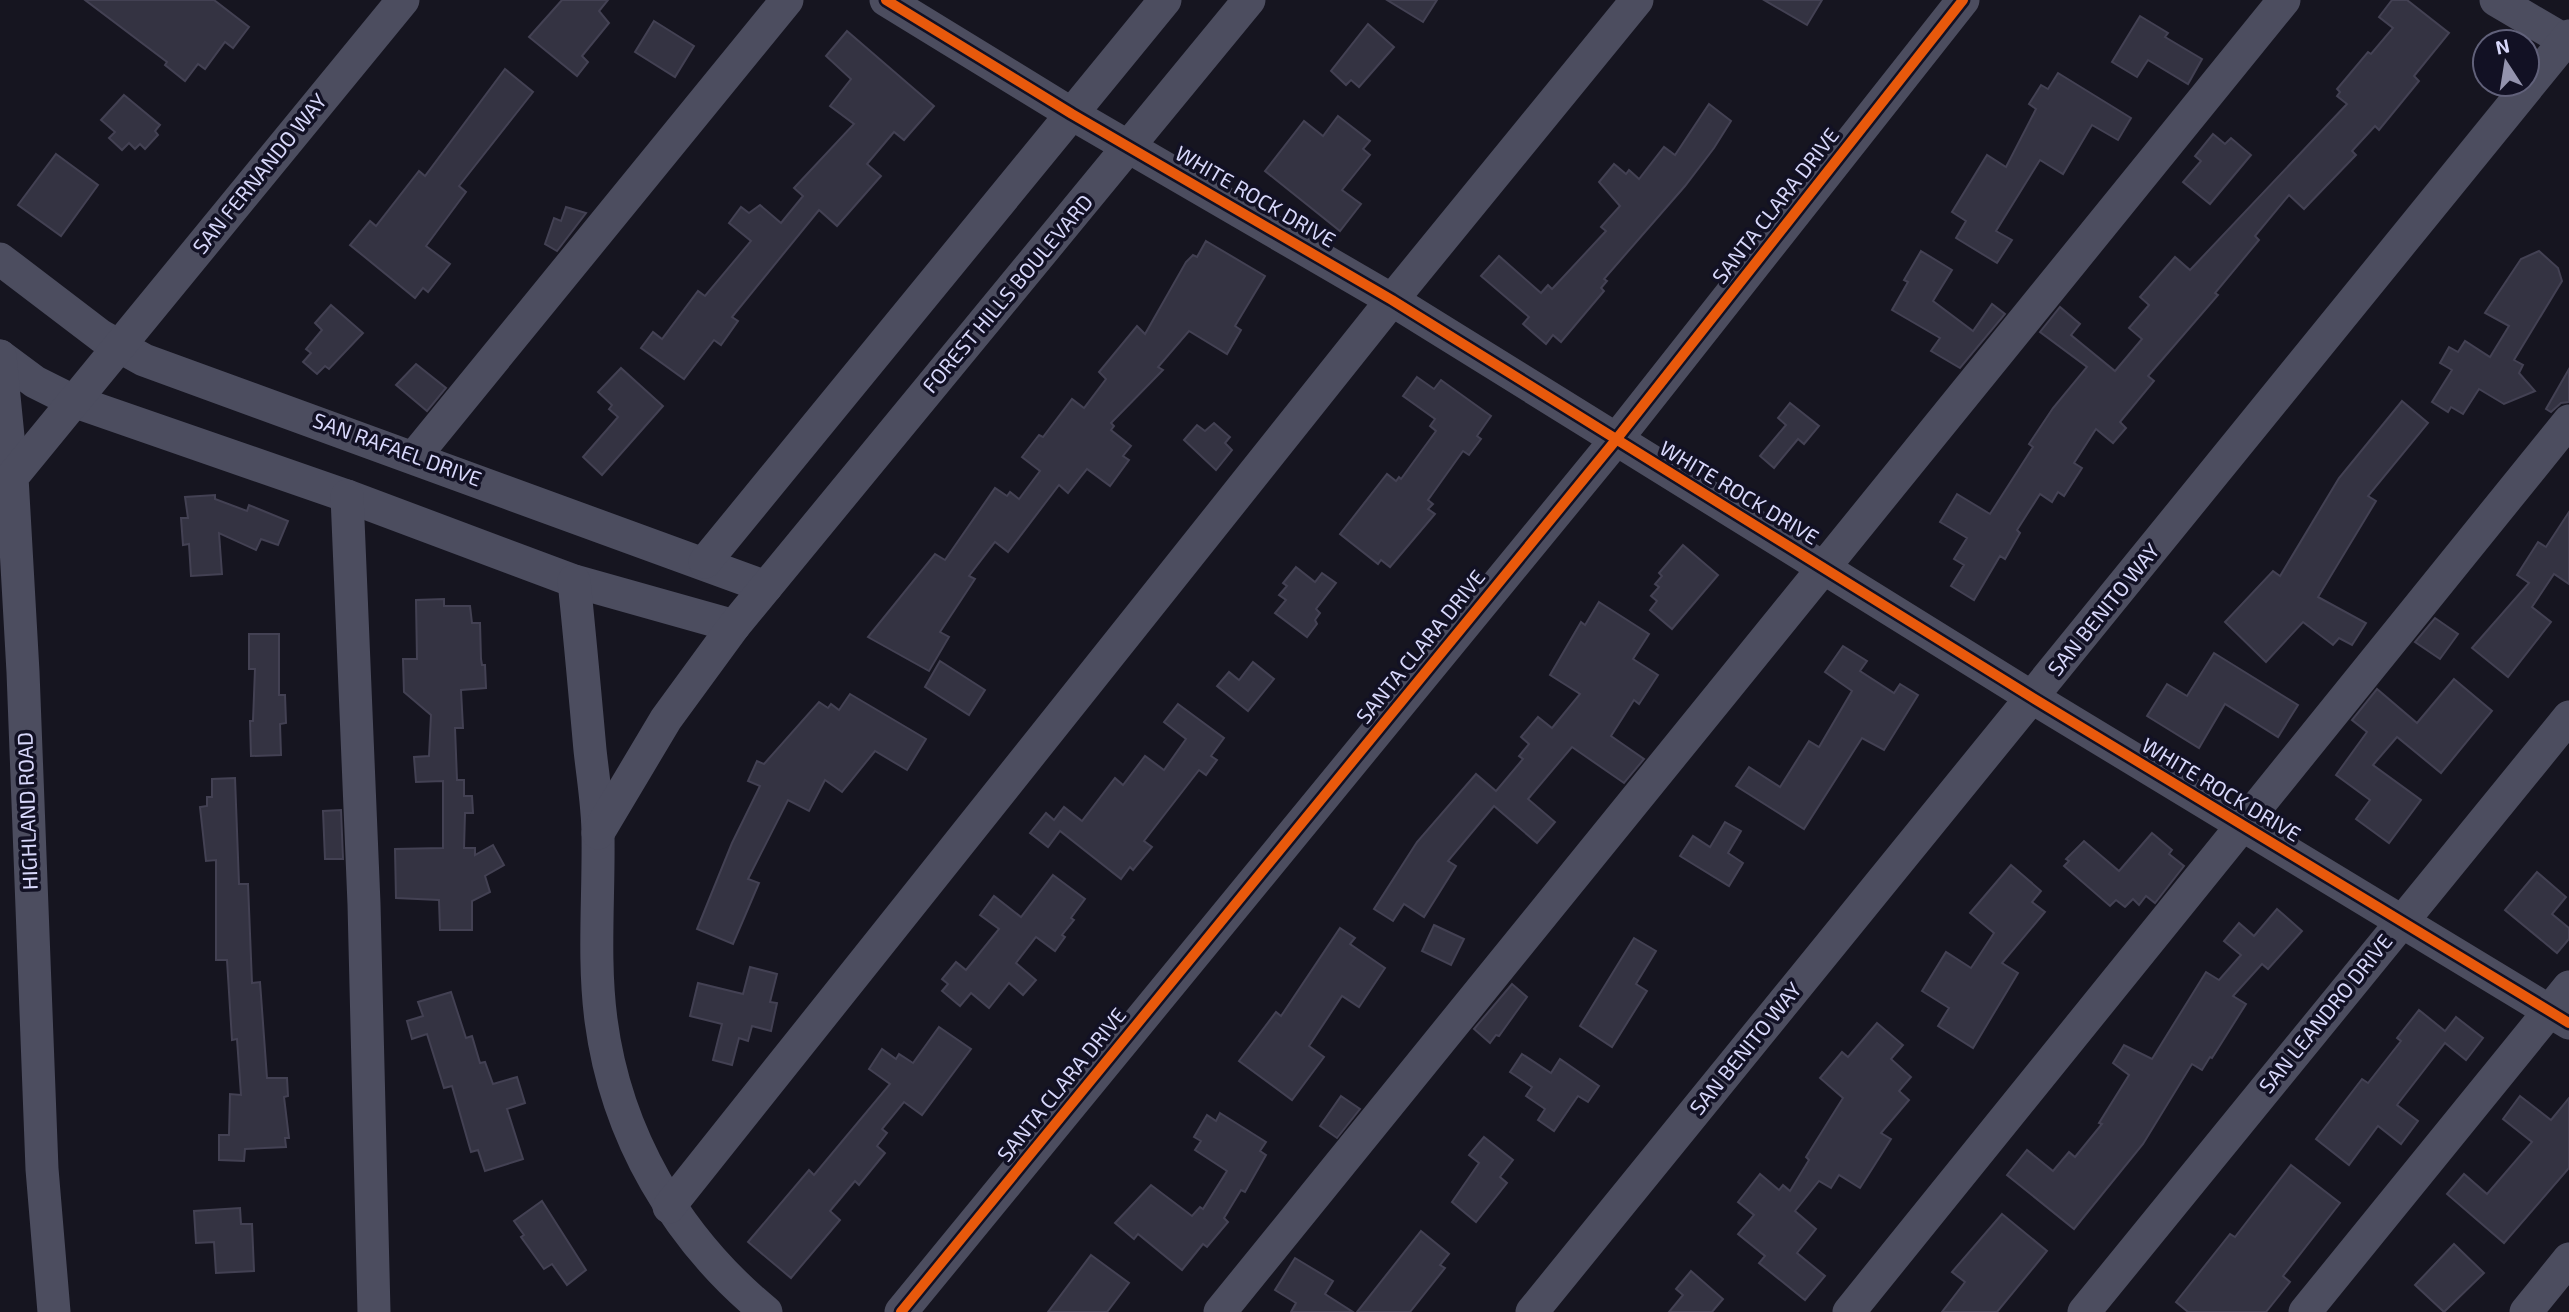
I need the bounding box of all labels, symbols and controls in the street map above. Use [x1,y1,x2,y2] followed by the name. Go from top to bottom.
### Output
[2471,28,2541,98] north arrow
[2493,33,2511,59] text: N
[187,88,331,258] street label: SAN FERNANDO WAY
[1706,122,1843,288] street label: SANTA CLARA DRIVE
[1171,140,1340,252] street label: WHITE ROCK DRIVE
[916,189,1097,397] street label: FOREST HILLS BOULEVARD
[310,407,485,491] street label: SAN RAFAEL DRIVE
[1656,434,1824,549] street label: WHITE ROCK DRIVE
[2042,538,2164,680] street label: SAN BENITO WAY
[1350,564,1490,728] street label: SANTA CLARA DRIVE
[2138,731,2306,846] street label: WHITE ROCK DRIVE
[11,732,42,890] street label: HIGHLAND ROAD
[2253,929,2397,1098] street label: SAN LEANDRO DRIVE
[1684,977,1806,1119] street label: SAN BENITO WAY
[991,1002,1131,1166] street label: SANTA CLARA DRIVE

